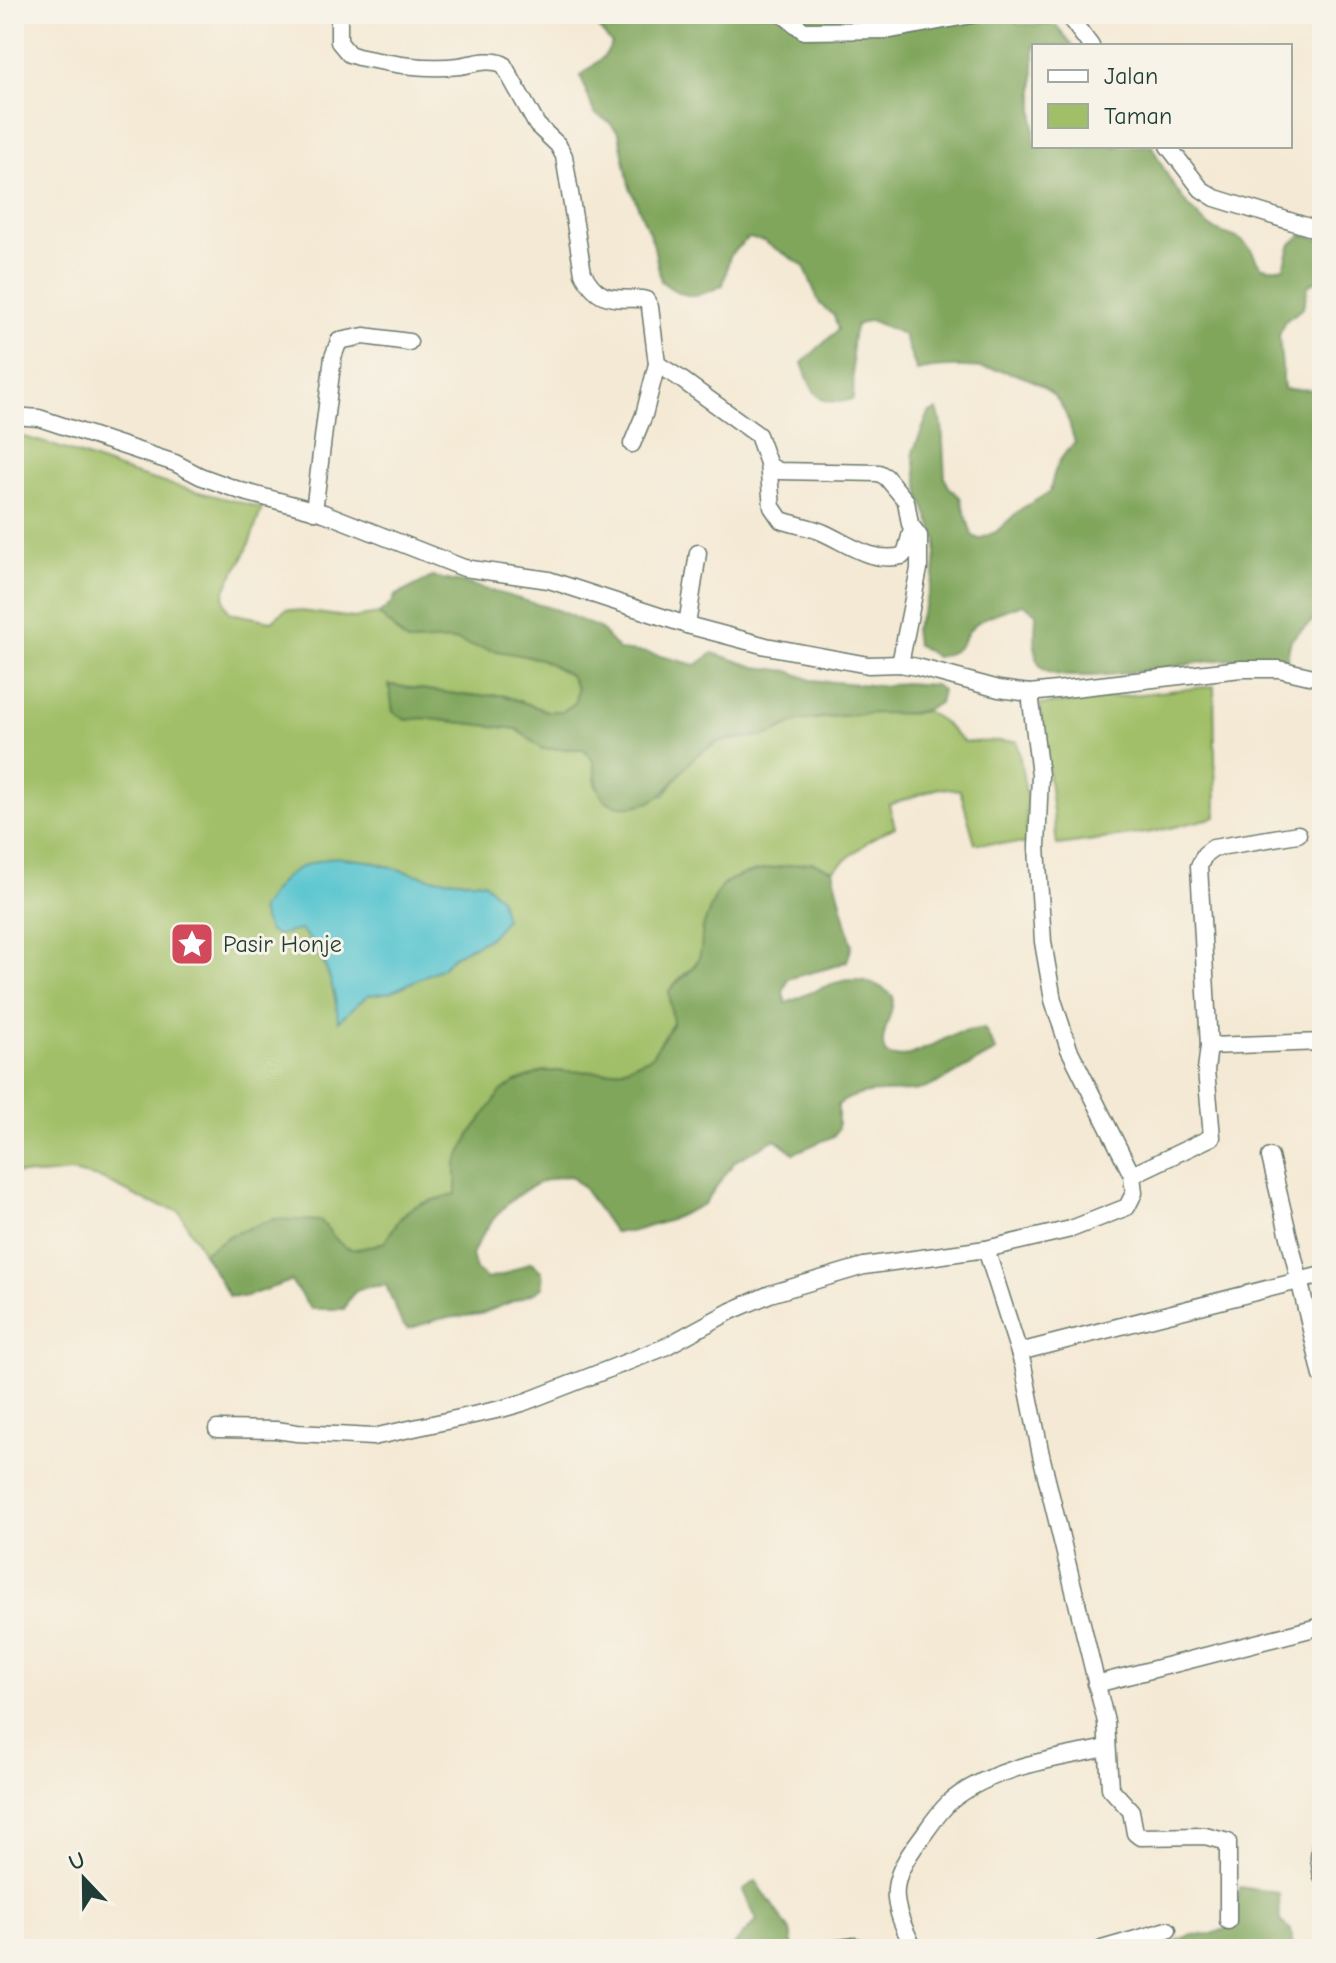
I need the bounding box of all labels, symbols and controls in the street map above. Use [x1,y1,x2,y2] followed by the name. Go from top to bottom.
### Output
[1032,44,1292,148] legend
[1104,62,1158,90] text: Jalan
[1104,102,1172,130] text: Taman
[168,920,216,968] place icon: Pasir Honje
[223,930,342,958] place label: Pasir Honje
[44,1839,124,1919] north arrow
[65,1847,89,1876] text: U

